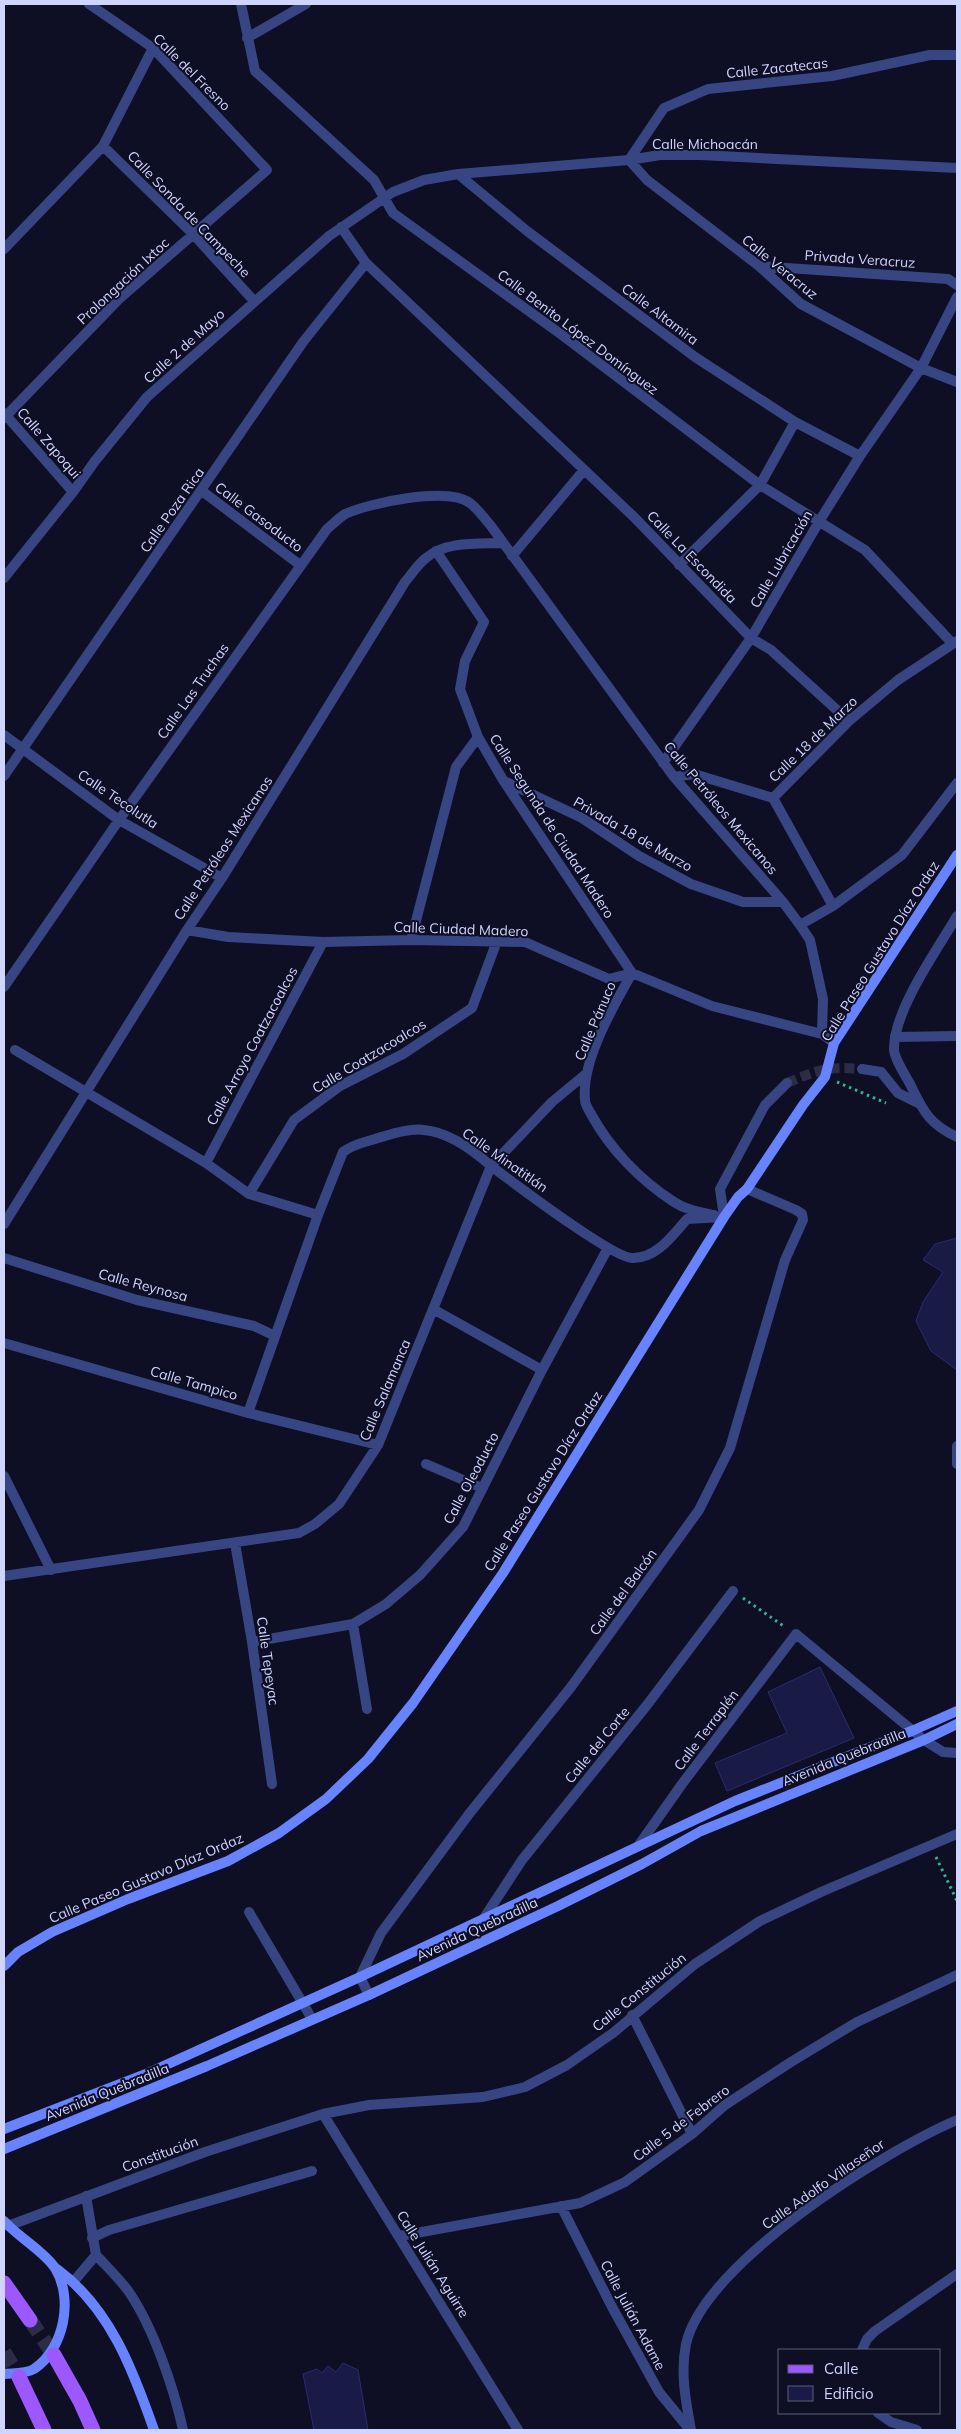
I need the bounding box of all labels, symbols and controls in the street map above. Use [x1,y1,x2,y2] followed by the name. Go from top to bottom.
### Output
[150,30,234,114] street label: Calle del Fresno
[725,54,829,82] street label: Calle Zacatecas
[652,135,758,153] street label: Calle Michoacán
[124,147,254,281] street label: Calle Sonda de Campeche
[738,231,822,303] street label: Calle Veracruz
[73,234,173,328] street label: Prolongación Ixtoc
[804,246,916,272] street label: Privada Veracruz
[494,266,662,398] street label: Calle Benito López Domínguez
[618,279,702,349] street label: Calle Altamira
[140,305,228,387] street label: Calle 2 de Mayo
[13,404,85,482] street label: Calle Zapoqui
[136,464,208,556] street label: Calle Poza Rica
[211,478,307,556] street label: Calle Gasoducto
[643,507,741,607] street label: Calle La Escondida
[746,507,816,611] street label: Calle Lubricación
[153,639,233,743] street label: Calle Las Truchas
[765,692,861,786] street label: Calle 18 de Marzo
[486,730,618,922] street label: Calle Segunda de Ciudad Madero
[660,738,782,878] street label: Calle Petróleos Mexicanos
[74,765,162,833] street label: Calle Tecolutla
[170,772,276,923] street label: Calle Petróleos Mexicanos
[570,793,696,875] street label: Privada 18 de Marzo
[817,857,943,1045] street label: Calle Paseo Gustavo Díaz Ordaz
[393,918,529,940] street label: Calle Ciudad Madero
[202,964,302,1128] street label: Calle Arroyo Coatzacoalcos
[570,979,620,1063] street label: Calle Pánuco
[309,1015,429,1097] street label: Calle Coatzacoalcos
[459,1124,551,1196] street label: Calle Minatitlán
[96,1264,190,1306] street label: Calle Reynosa
[355,1336,415,1444] street label: Calle Salamanca
[148,1362,240,1404] street label: Calle Tampico
[480,1387,606,1575] street label: Calle Paseo Gustavo Díaz Ordaz
[439,1429,503,1527] street label: Calle Oleoducto
[585,1545,661,1639] street label: Calle del Balcón
[253,1616,283,1707] street label: Calle Tepeyac
[670,1686,742,1774] street label: Calle Terraplén
[561,1703,633,1787] street label: Calle del Corte
[779,1724,909,1790] street label: Avenida Quebradilla
[46,1829,246,1927] street label: Calle Paseo Gustavo Díaz Ordaz
[413,1893,541,1965] street label: Avenida Quebradilla
[588,1949,690,2035] street label: Calle Constitución
[42,2059,172,2125] street label: Avenida Quebradilla
[629,2081,733,2165] street label: Calle 5 de Febrero
[119,2132,201,2176] street label: Constitución
[758,2134,889,2233] street label: Calle Adolfo Villaseñor
[393,2207,473,2321] street label: Calle Julián Aguirre
[596,2257,670,2373] street label: Calle Julián Adame
[778,2349,941,2414] legend
[824,2359,858,2378] text: Calle
[824,2384,874,2403] text: Edificio

